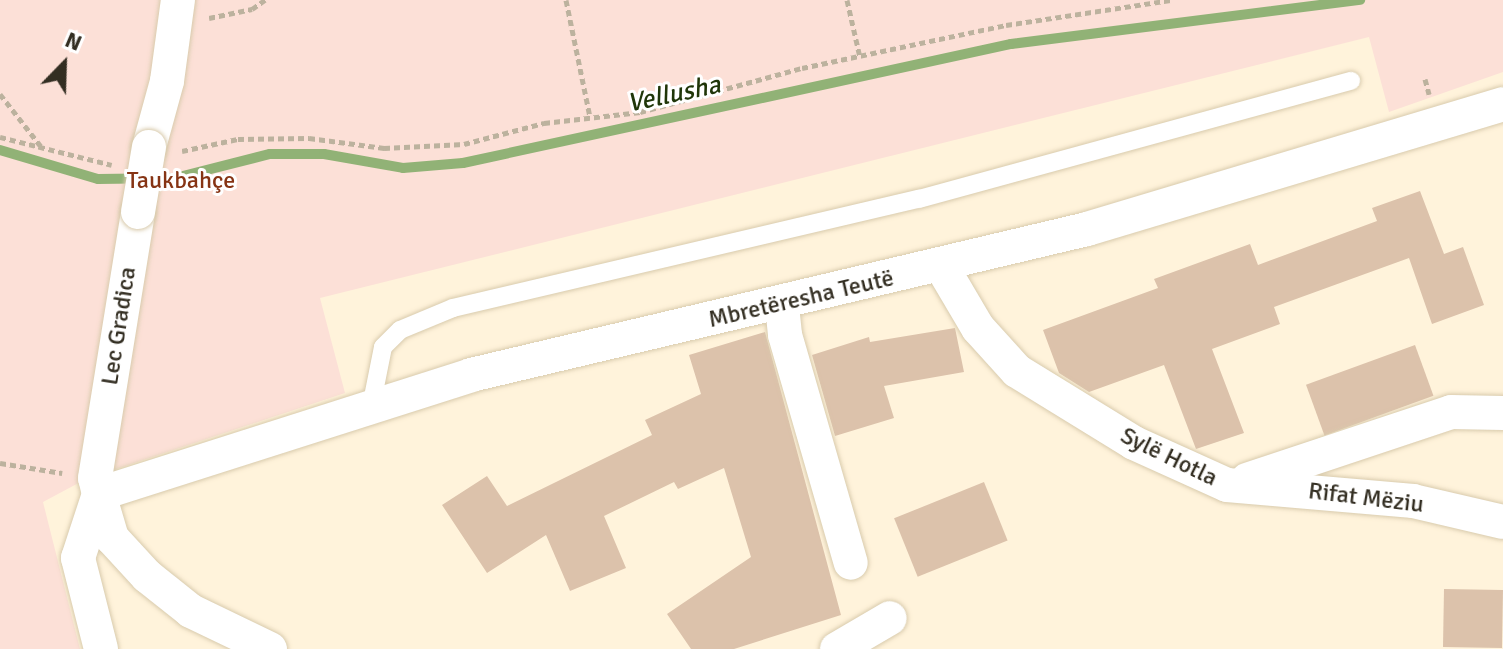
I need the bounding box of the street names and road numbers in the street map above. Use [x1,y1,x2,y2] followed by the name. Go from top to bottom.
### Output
[706,264,896,334] street label: Mbretëresha Teutë
[95,265,143,387] street label: Lec Gradica
[1116,421,1222,493] street label: Sylë Hotla
[1307,477,1425,519] street label: Rifat Mëziu

